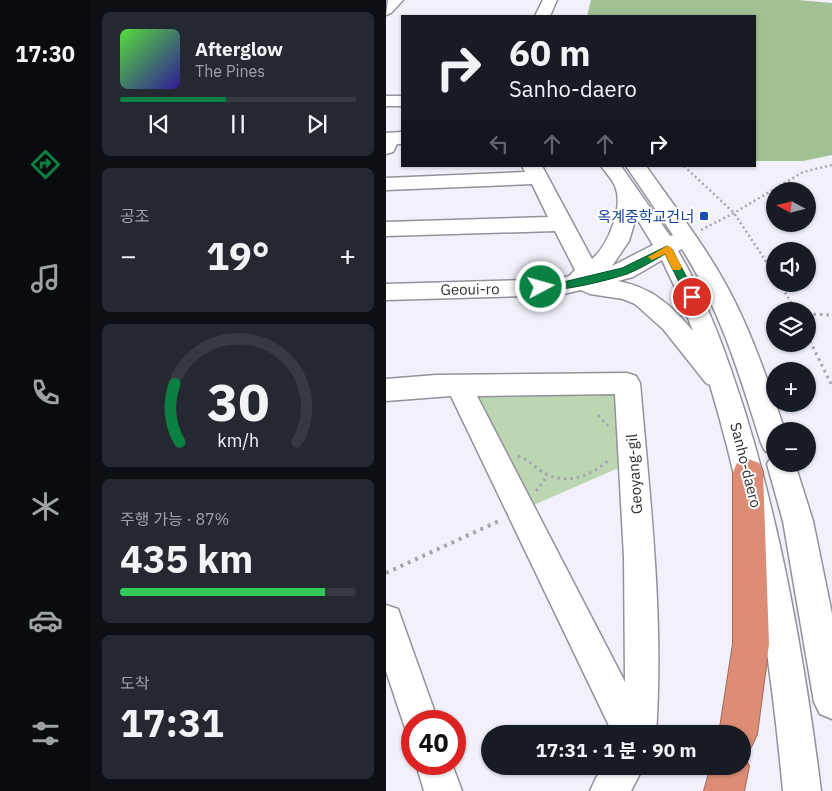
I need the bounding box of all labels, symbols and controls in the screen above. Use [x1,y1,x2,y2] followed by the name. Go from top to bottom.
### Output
[509,30,591,76] text: 60 m
[426,35,491,100] icon: right
[195,37,283,61] text: Afterglow
[15,39,75,68] text: 17:30
[195,61,265,81] text: The Pines
[509,74,637,103] text: Sanho-daero
[145,110,173,138] icon: previous
[224,110,252,138] icon: pause
[303,110,331,138] icon: next
[485,130,513,158] icon: left
[538,130,566,158] icon: ahead
[591,130,619,158] icon: ahead
[644,130,672,158] icon: right
[28,147,63,182] icon: directions
[766,182,816,232] north arrow
[766,182,816,472] map controls
[120,206,149,226] text: 공조
[597,207,694,226] place label: 옥계중학교건너
[698,210,710,222] marker: 옥계중학교건너
[206,231,270,280] text: 19°
[120,237,137,274] text: −
[339,237,356,274] text: +
[766,242,816,292] button: sound
[514,260,566,312] position arrow
[28,261,63,296] icon: music
[671,276,713,318] pin
[440,279,500,299] street label: Geoui-ro
[678,283,706,311] icon: arrive
[766,302,816,352] button: layers
[766,362,816,412] button: +
[207,368,269,435] text: 30
[28,375,63,410] icon: phone
[726,420,766,510] street label: Sanho-daero
[766,422,816,472] button: −
[217,429,259,452] text: km/h
[622,433,646,515] street label: Geoyang-gil
[28,489,63,524] icon: climate
[120,509,229,529] text: 주행 가능 · 87%
[120,534,253,583] text: 435 km
[28,603,63,638] icon: car
[120,673,149,693] text: 도착
[120,698,224,747] text: 17:31
[401,710,466,775] speed limit sign: 40
[28,716,63,751] icon: filters
[535,738,697,762] text: 17:31 · 1 분 · 90 m

